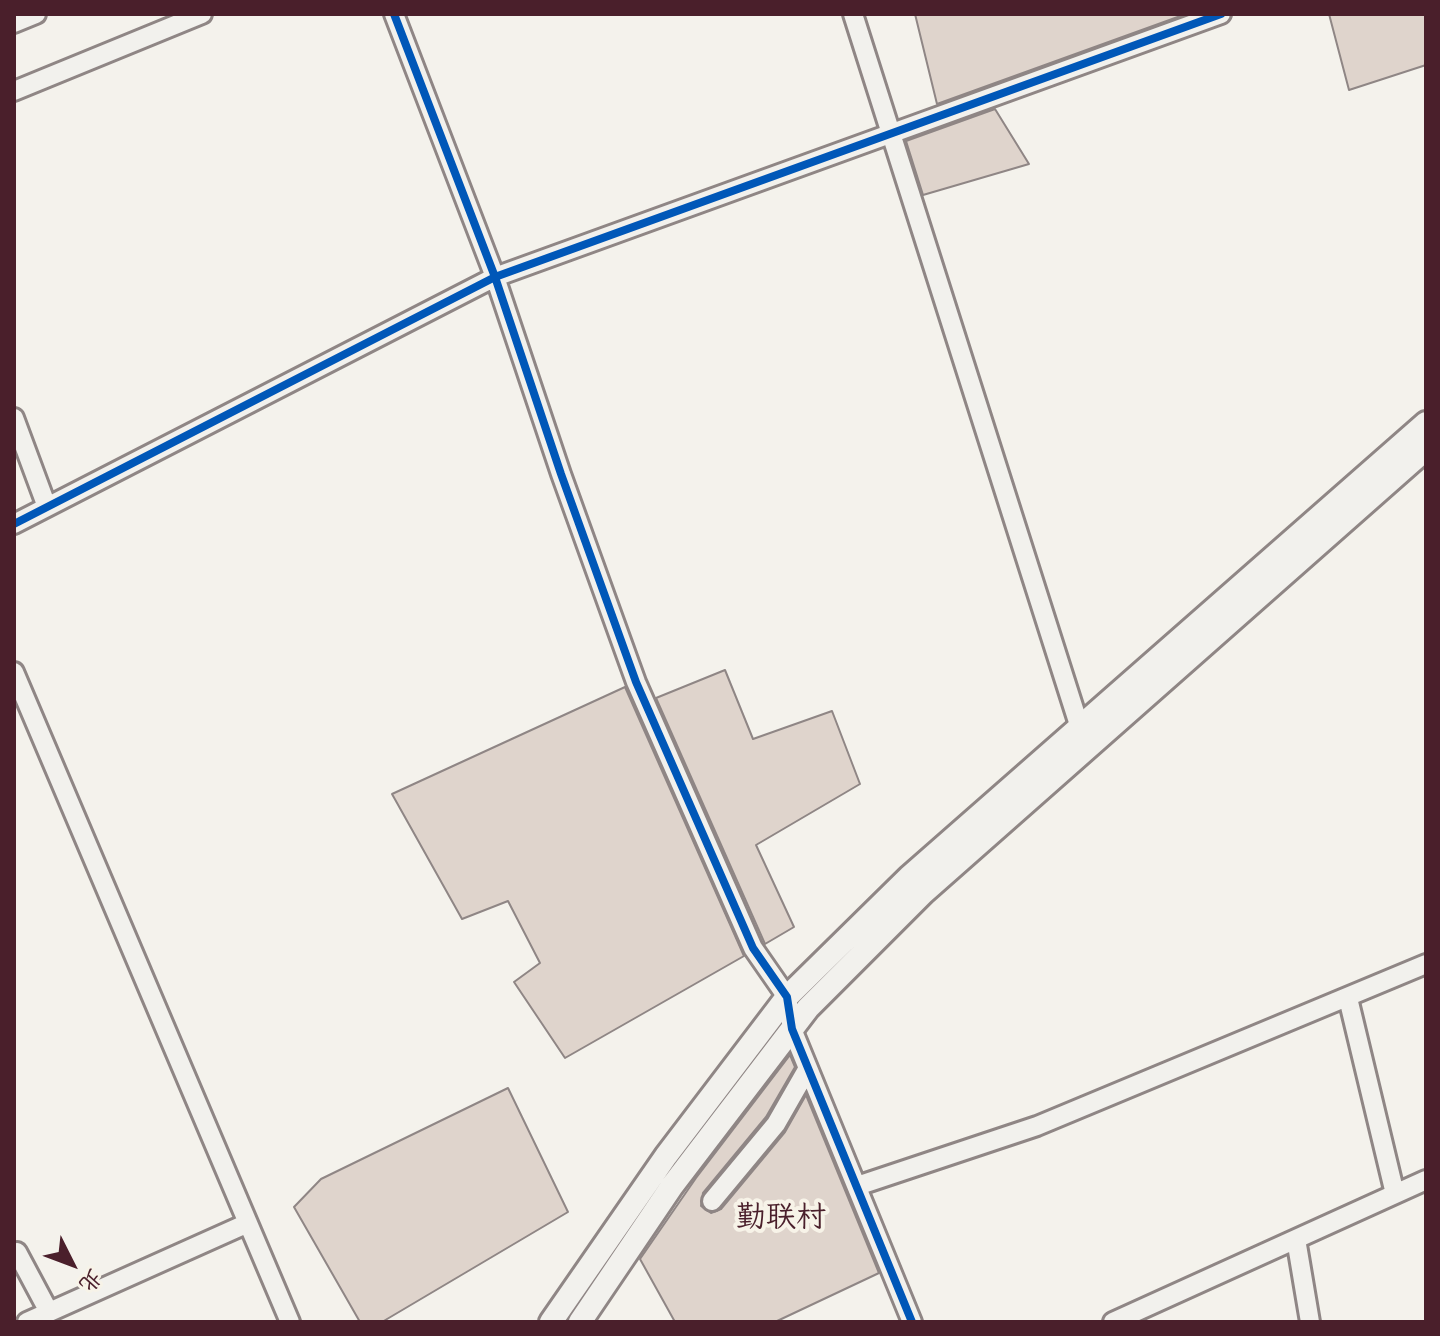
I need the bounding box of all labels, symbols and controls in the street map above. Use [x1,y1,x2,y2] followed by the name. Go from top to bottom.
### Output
[736,1202,826,1238] district label: 勤联村
[32,1224,112,1304] north arrow
[72,1263,108,1298] text: 北

